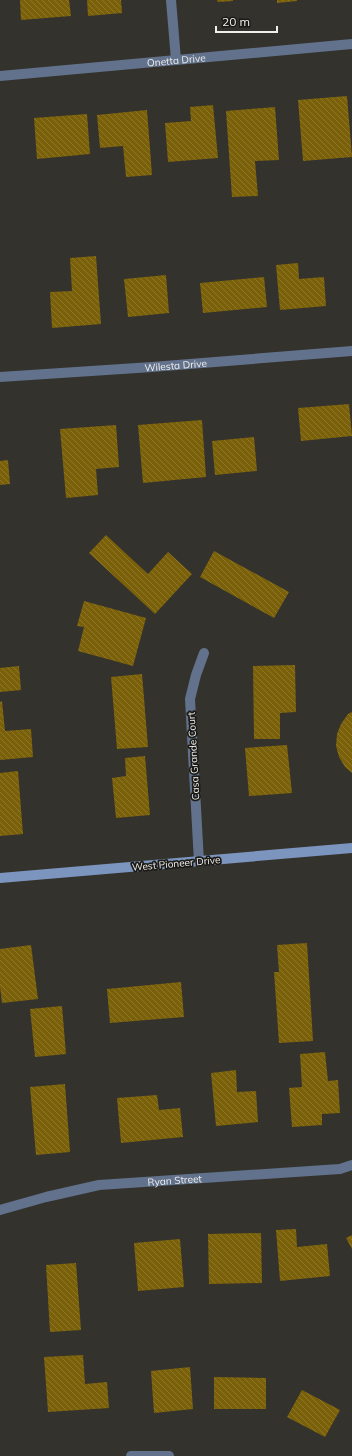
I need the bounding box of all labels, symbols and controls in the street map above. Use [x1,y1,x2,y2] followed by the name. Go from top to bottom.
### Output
[216,8,277,34] scale bar
[222,14,250,29] text: 20 m
[146,51,206,70] street label: Onetta Drive
[144,357,207,374] street label: Wilesta Drive
[185,711,202,800] street label: Casa Grande Court
[131,853,221,874] street label: West Pioneer Drive
[147,1172,203,1189] street label: Ryan Street

